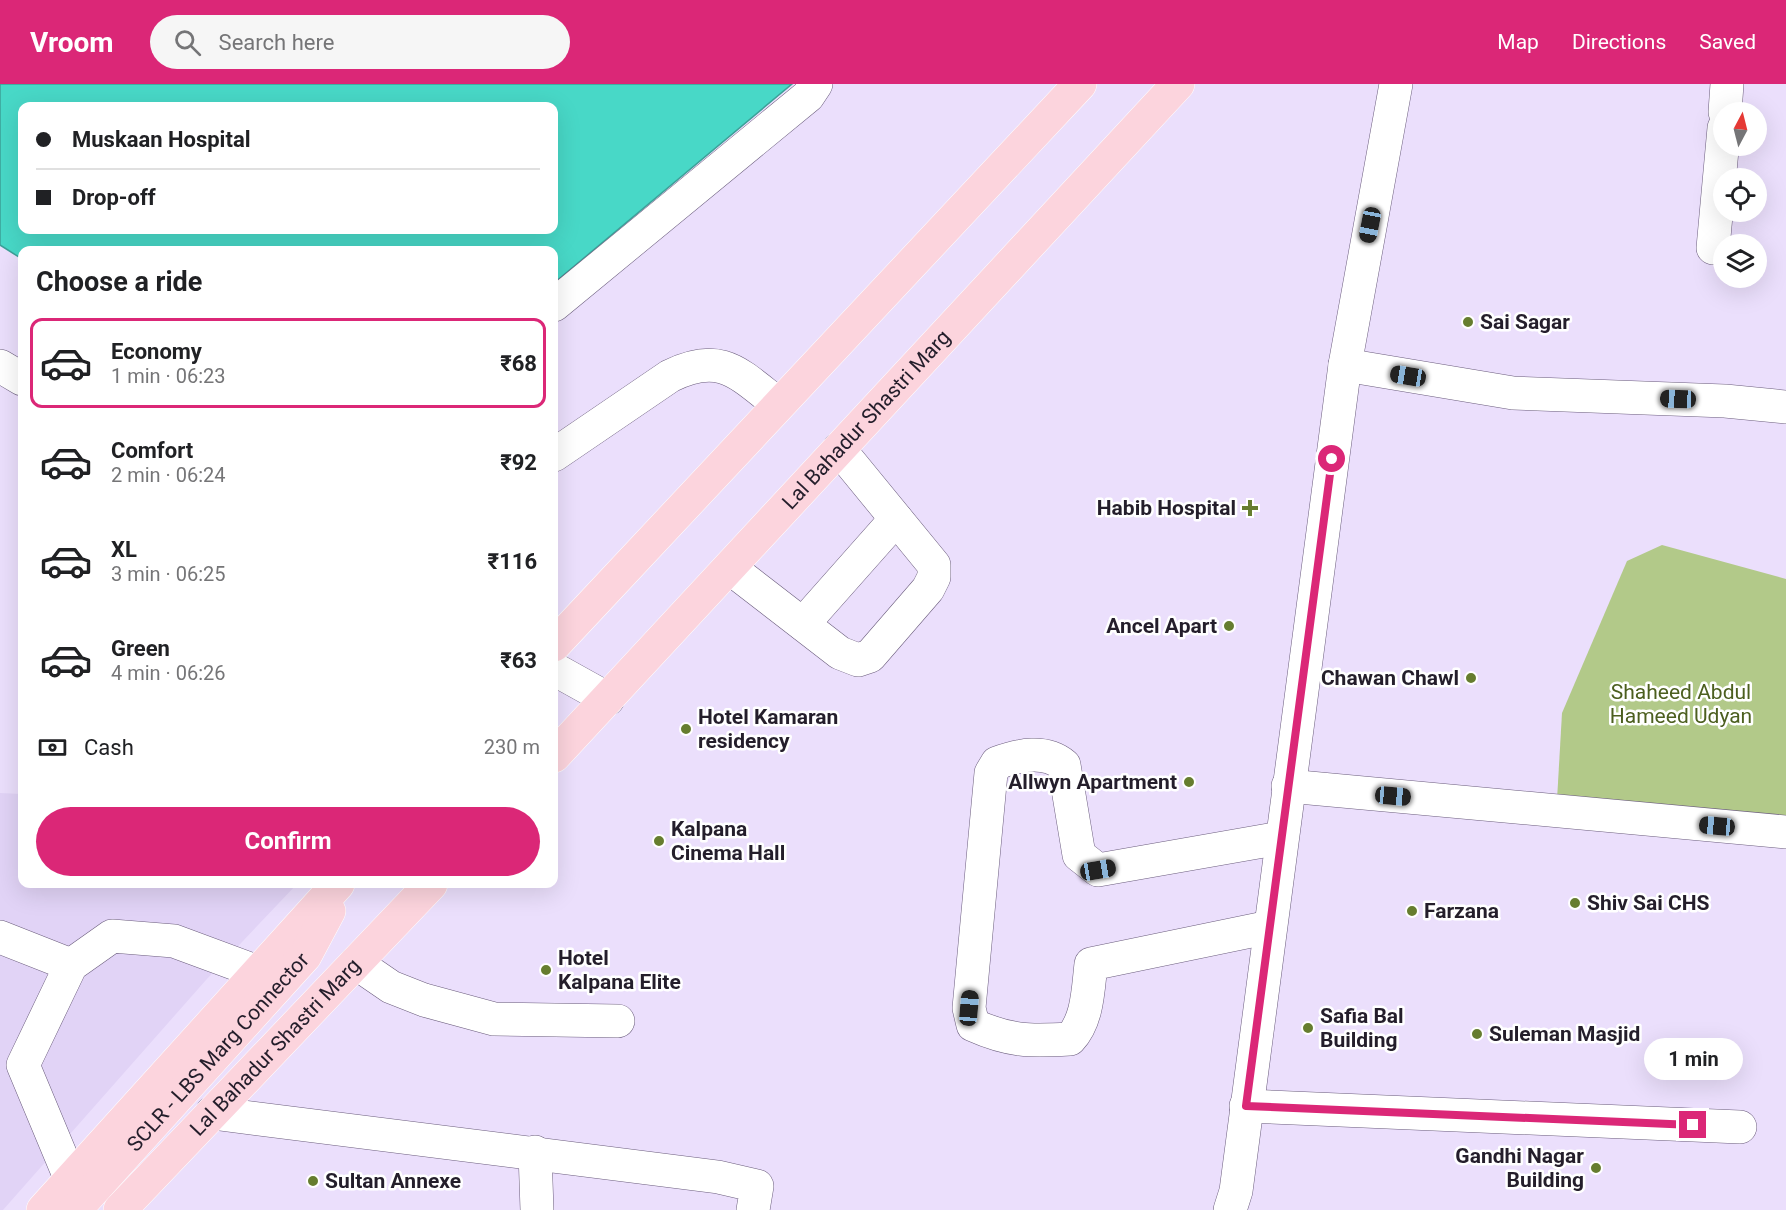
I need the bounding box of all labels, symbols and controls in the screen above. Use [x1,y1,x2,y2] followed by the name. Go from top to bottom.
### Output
[150,15,570,69] search box
[30,26,114,59] text: Vroom
[171,26,204,59] icon: search
[219,30,334,55] text: Search here
[1497,30,1539,54] text: Map
[1572,30,1666,54] text: Directions
[1699,30,1756,54] text: Saved
[1713,102,1767,156] north arrow
[1713,102,1767,288] map controls
[72,127,250,152] text: Muskaan Hospital
[1713,168,1767,222] button: locate
[72,185,156,210] text: Drop-off
[1358,206,1382,244] car
[1713,234,1767,288] button: layers
[36,266,202,298] text: Choose a ride
[1480,310,1570,334] place label: Sai Sagar
[1461,315,1475,329] marker: Sai Sagar
[777,325,955,514] street label: Lal Bahadur Shastri Marg
[39,336,93,390] icon: car
[111,339,202,364] text: Economy
[500,351,537,376] text: ₹68
[111,364,226,388] text: 1 min · 06:23
[1389,364,1427,388] car
[1660,389,1696,409] car
[39,435,93,489] icon: car
[111,438,193,463] text: Comfort
[1318,445,1345,472] route start
[500,450,537,475] text: ₹92
[111,463,226,487] text: 2 min · 06:24
[1097,496,1236,520] place label: Habib Hospital
[1241,499,1259,517] marker: Habib Hospital
[39,534,93,588] icon: car
[111,537,137,562] text: XL
[488,549,537,574] text: ₹116
[111,562,226,586] text: 3 min · 06:25
[1106,614,1217,638] place label: Ancel Apart
[1222,619,1236,633] marker: Ancel Apart
[39,633,93,687] icon: car
[111,636,170,661] text: Green
[500,648,537,673] text: ₹63
[111,661,226,685] text: 4 min · 06:26
[1321,666,1459,690] place label: Chawan Chawl
[1464,671,1478,685] marker: Chawan Chawl
[1610,680,1752,728] park label: Shaheed Abdul Hameed Udyan
[698,705,838,753] place label: Hotel Kamaran residency
[679,722,693,736] marker: Hotel Kamaran residency
[36,731,69,764] icon: cash
[84,735,134,760] text: Cash
[484,735,540,759] text: 230 m
[1008,770,1177,794] place label: Allwyn Apartment
[1182,775,1196,789] marker: Allwyn Apartment
[1374,785,1412,807] car
[36,807,540,876] button: Confirm
[1698,815,1736,837] car
[671,817,785,865] place label: Kalpana Cinema Hall
[652,834,666,848] marker: Kalpana Cinema Hall
[1079,858,1117,882] car
[1587,891,1710,915] place label: Shiv Sai CHS
[1568,896,1582,910] marker: Shiv Sai CHS
[1424,899,1499,923] place label: Farzana
[1405,904,1419,918] marker: Farzana
[558,946,681,994] place label: Hotel Kalpana Elite
[122,948,314,1156] street label: SCLR - LBS Marg Connector
[185,954,365,1141] street label: Lal Bahadur Shastri Marg
[539,963,553,977] marker: Hotel Kalpana Elite
[958,989,980,1027] car
[1320,1004,1404,1052] place label: Safia Bal Building
[1301,1021,1315,1035] marker: Safia Bal Building
[1489,1022,1640,1046] place label: Suleman Masjid
[1470,1027,1484,1041] marker: Suleman Masjid
[1644,1038,1742,1080] callout: 1 min
[1668,1047,1719,1071] text: 1 min
[1679,1111,1706,1138] route end
[1455,1144,1584,1192] place label: Gandhi Nagar Building
[1589,1161,1603,1175] marker: Gandhi Nagar Building
[325,1169,461,1193] place label: Sultan Annexe
[306,1174,320,1188] marker: Sultan Annexe

